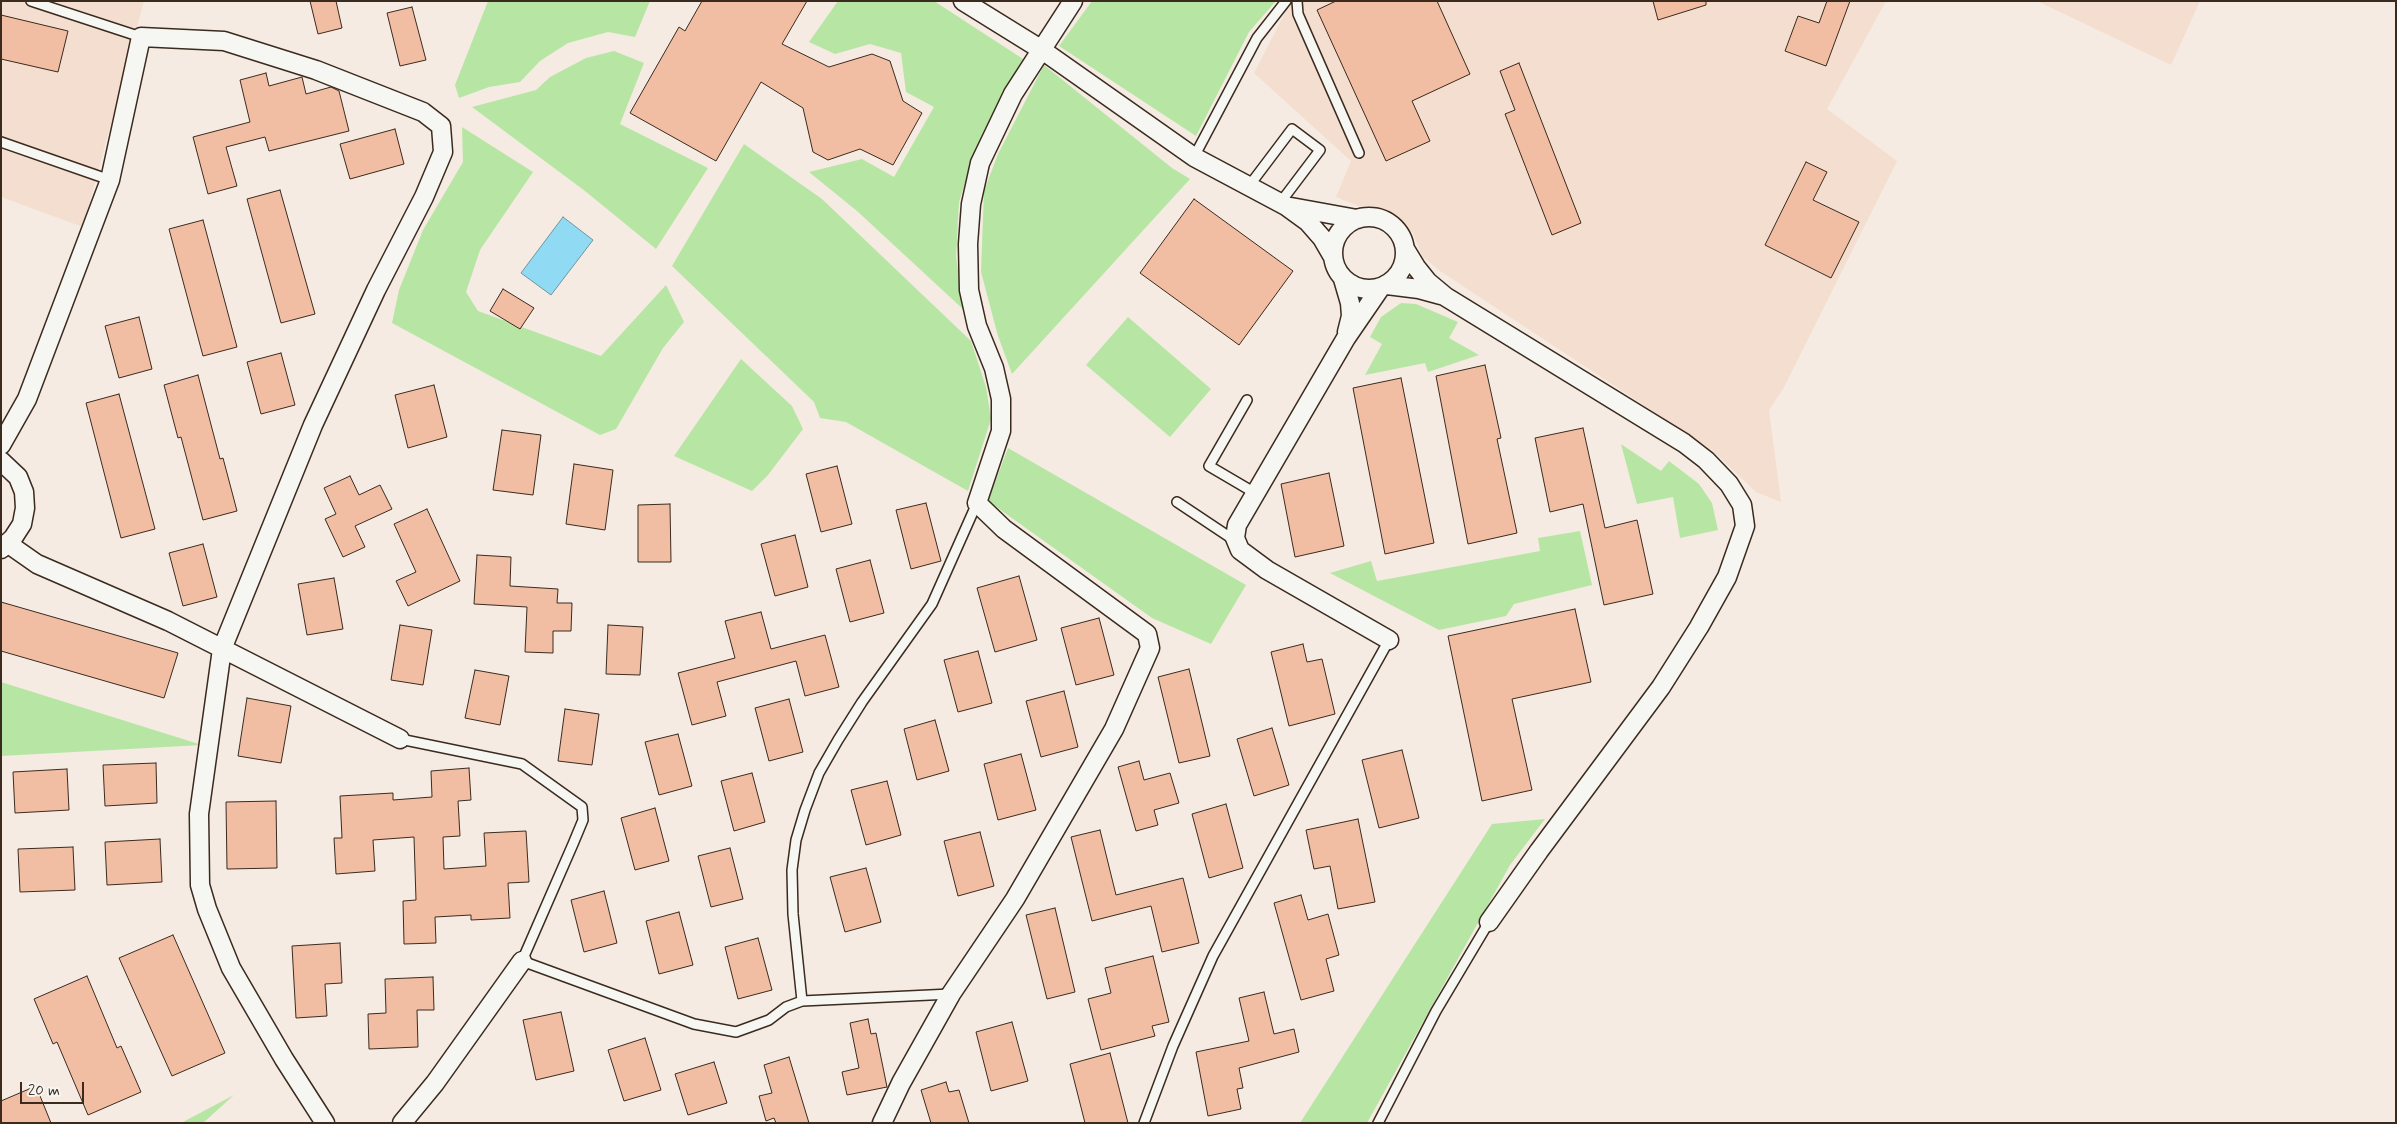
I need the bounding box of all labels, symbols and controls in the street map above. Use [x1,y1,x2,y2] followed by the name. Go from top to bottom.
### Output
[22,1072,86,1104] scale bar
[28,1081,60,1101] text: 20 m

